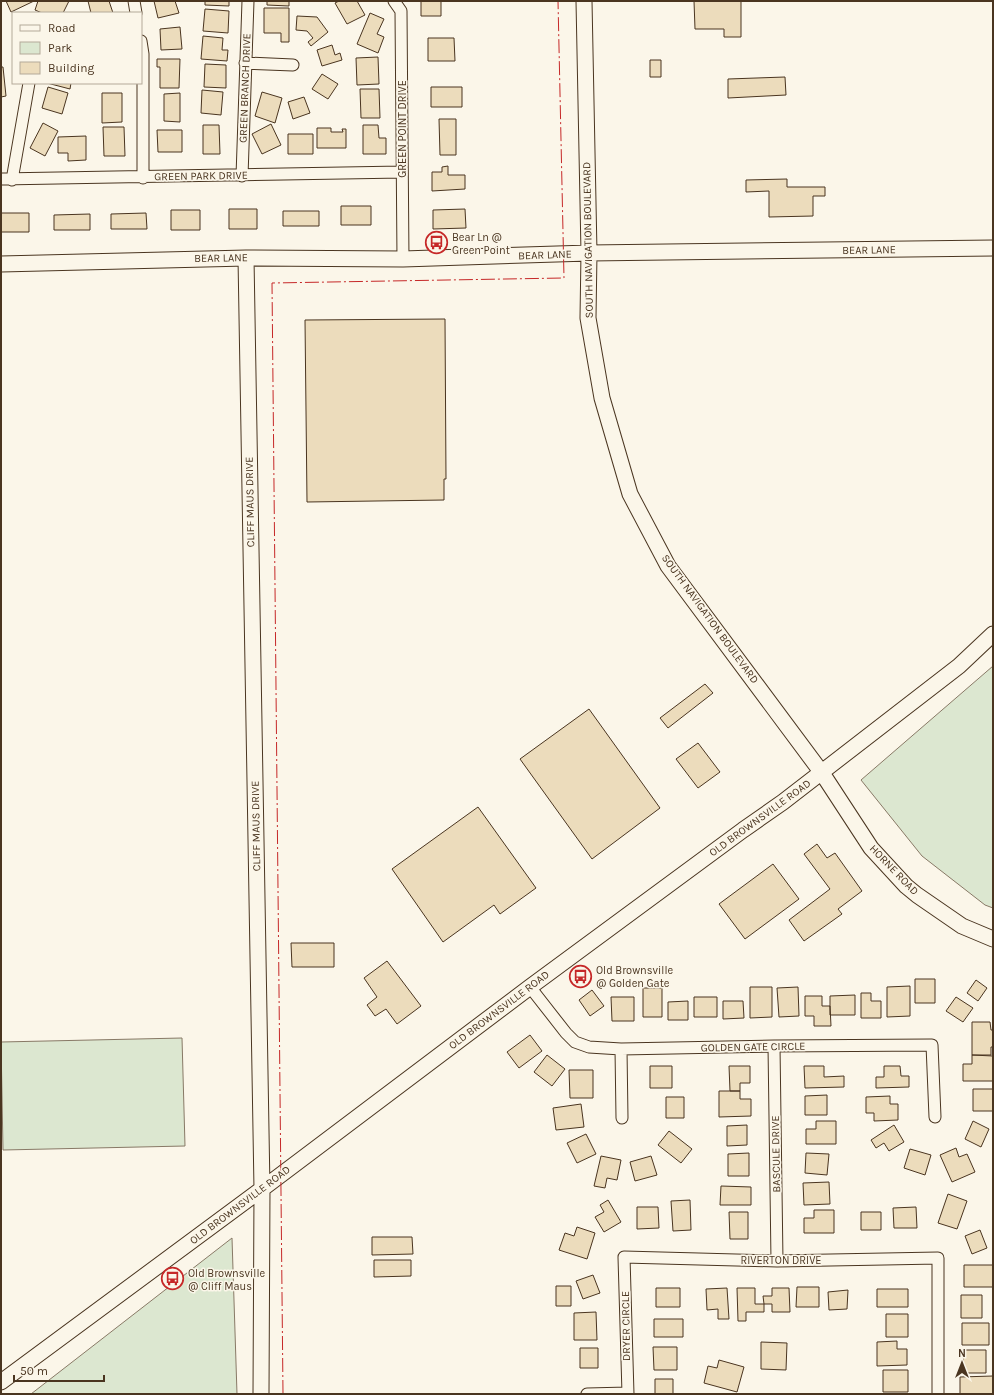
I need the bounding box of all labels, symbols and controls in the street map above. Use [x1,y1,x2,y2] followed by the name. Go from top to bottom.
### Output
[12,12,142,84] legend
[48,21,76,35] text: Road
[237,33,253,143] street label: GREEN BRANCH DRIVE
[48,41,73,55] text: Park
[48,61,95,75] text: Building
[396,80,409,178] street label: GREEN POINT DRIVE
[580,162,596,318] street label: SOUTH NAVIGATION BOULEVARD
[154,169,248,183] street label: GREEN PARK DRIVE
[424,230,450,256] bus stop icon: Bear Ln @ Green Point
[452,231,510,257] place label: Bear Ln @ Green Point
[842,243,896,257] street label: BEAR LANE
[518,248,572,262] street label: BEAR LANE
[194,251,248,265] street label: BEAR LANE
[243,457,257,547] street label: CLIFF MAUS DRIVE
[659,552,761,686] street label: SOUTH NAVIGATION BOULEVARD
[707,777,813,859] street label: OLD BROWNSVILLE ROAD
[249,781,263,871] street label: CLIFF MAUS DRIVE
[867,842,921,898] street label: HORNE ROAD
[568,963,594,989] bus stop icon: Old Brownsville @ Golden Gate
[596,964,673,990] place label: Old Brownsville @ Golden Gate
[446,968,552,1052] street label: OLD BROWNSVILLE ROAD
[700,1040,806,1054] street label: GOLDEN GATE CIRCLE
[769,1115,783,1193] street label: BASCULE DRIVE
[187,1163,293,1247] street label: OLD BROWNSVILLE ROAD
[740,1254,822,1267] street label: RIVERTON DRIVE
[159,1266,185,1292] bus stop icon: Old Brownsville @ Cliff Maus
[188,1267,265,1293] place label: Old Brownsville @ Cliff Maus
[619,1291,633,1361] street label: DRYER CIRCLE
[942,1343,982,1383] north arrow
[958,1347,966,1360] text: N
[14,1357,104,1383] scale bar
[20,1364,48,1378] text: 50 m

